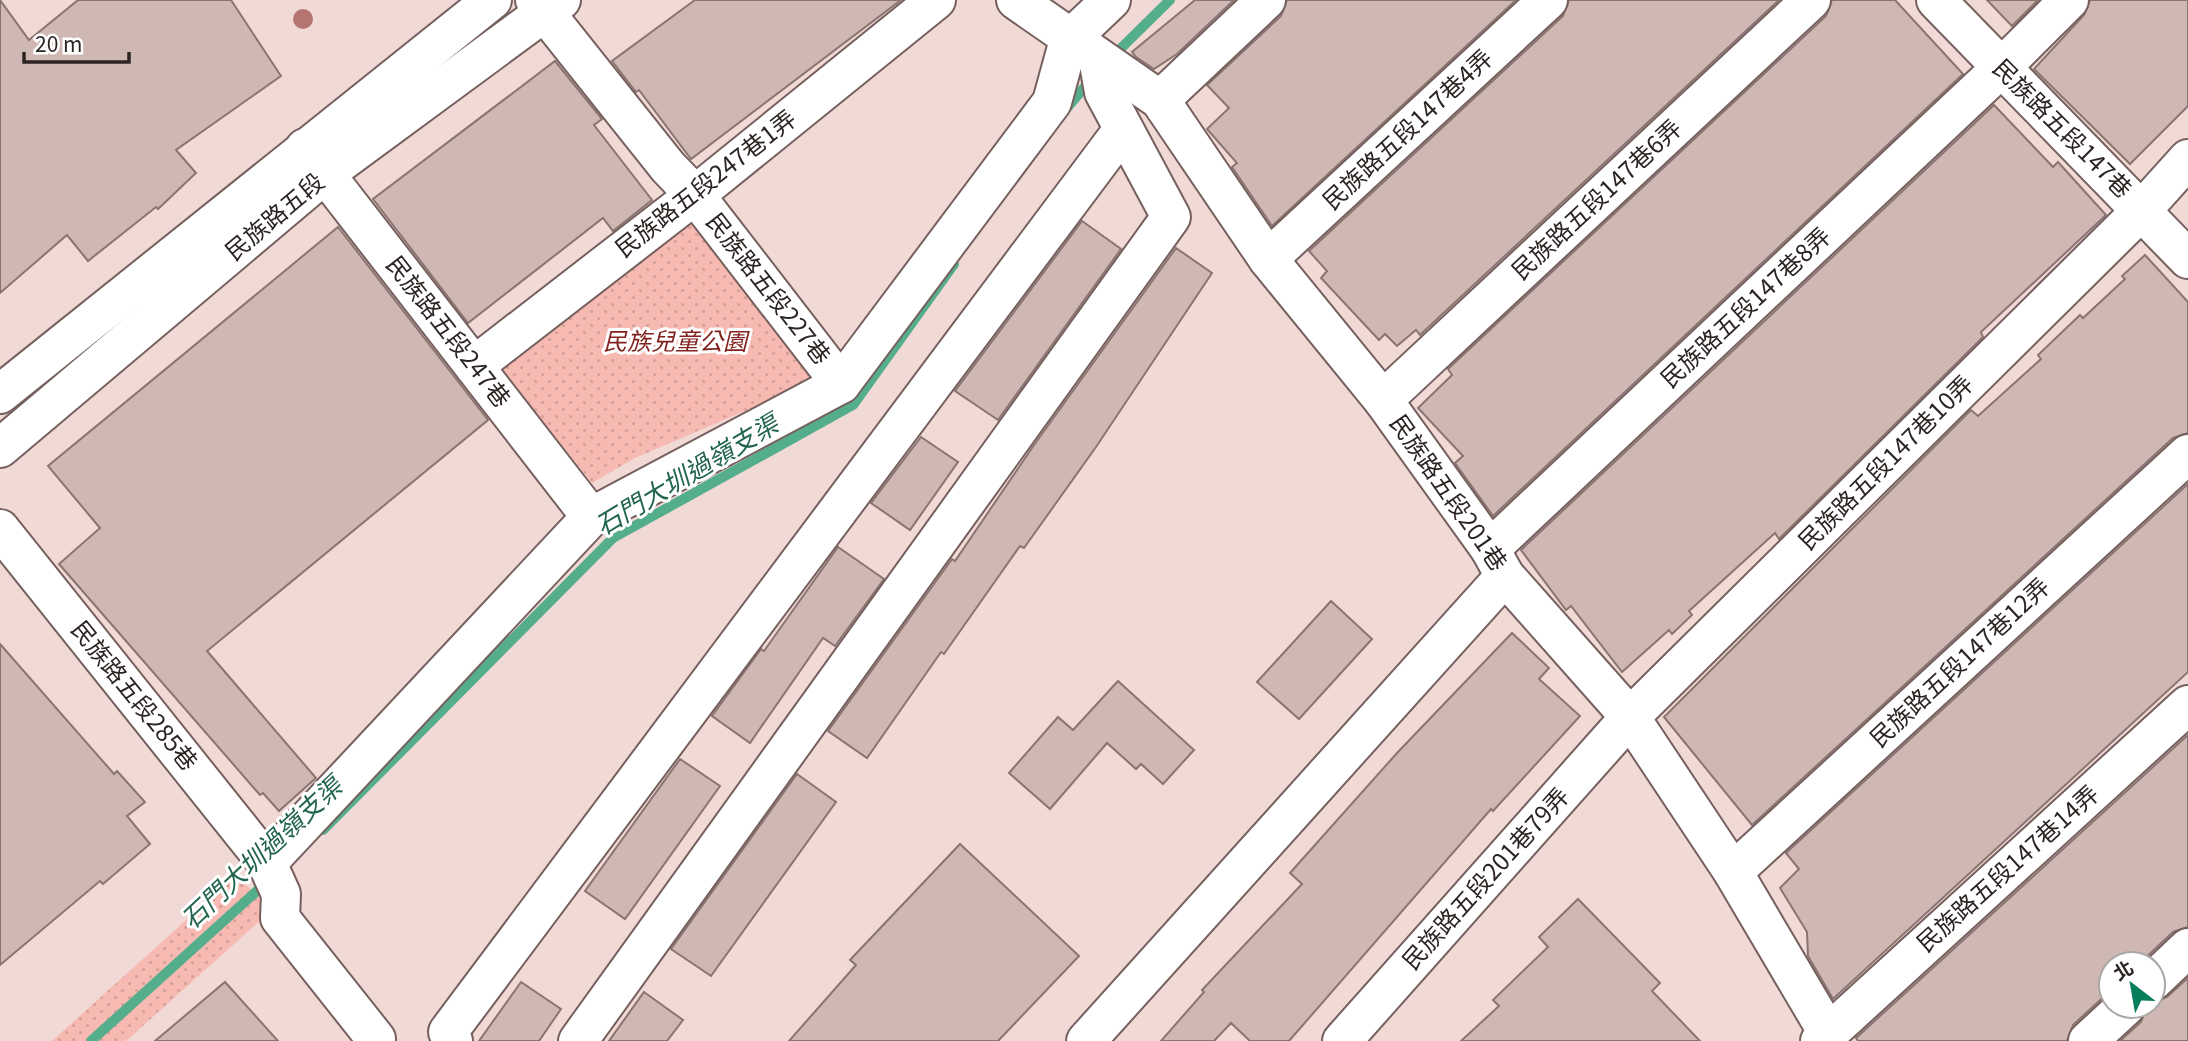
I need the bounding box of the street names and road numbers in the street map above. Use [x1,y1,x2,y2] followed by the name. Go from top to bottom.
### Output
[1313,40,1499,216] street label: 民族路五段147巷4弄
[1986,50,2141,205] street label: 民族路五段147巷
[607,100,802,264] street label: 民族路五段247巷1弄
[1502,110,1688,286] street label: 民族路五段147巷6弄
[216,163,331,267] street label: 民族路五段
[700,204,840,371] street label: 民族路五段227巷
[1651,218,1837,394] street label: 民族路五段147巷8弄
[380,247,520,414] street label: 民族路五段247巷
[1789,366,1980,557] street label: 民族路五段147巷10弄
[1383,406,1517,577] street label: 民族路五段201巷
[1861,568,2056,754] street label: 民族路五段147巷12弄
[64,612,207,777] street label: 民族路五段285巷
[1907,776,2105,959] street label: 民族路五段147巷14弄
[1393,778,1576,976] street label: 民族路五段201巷79弄

